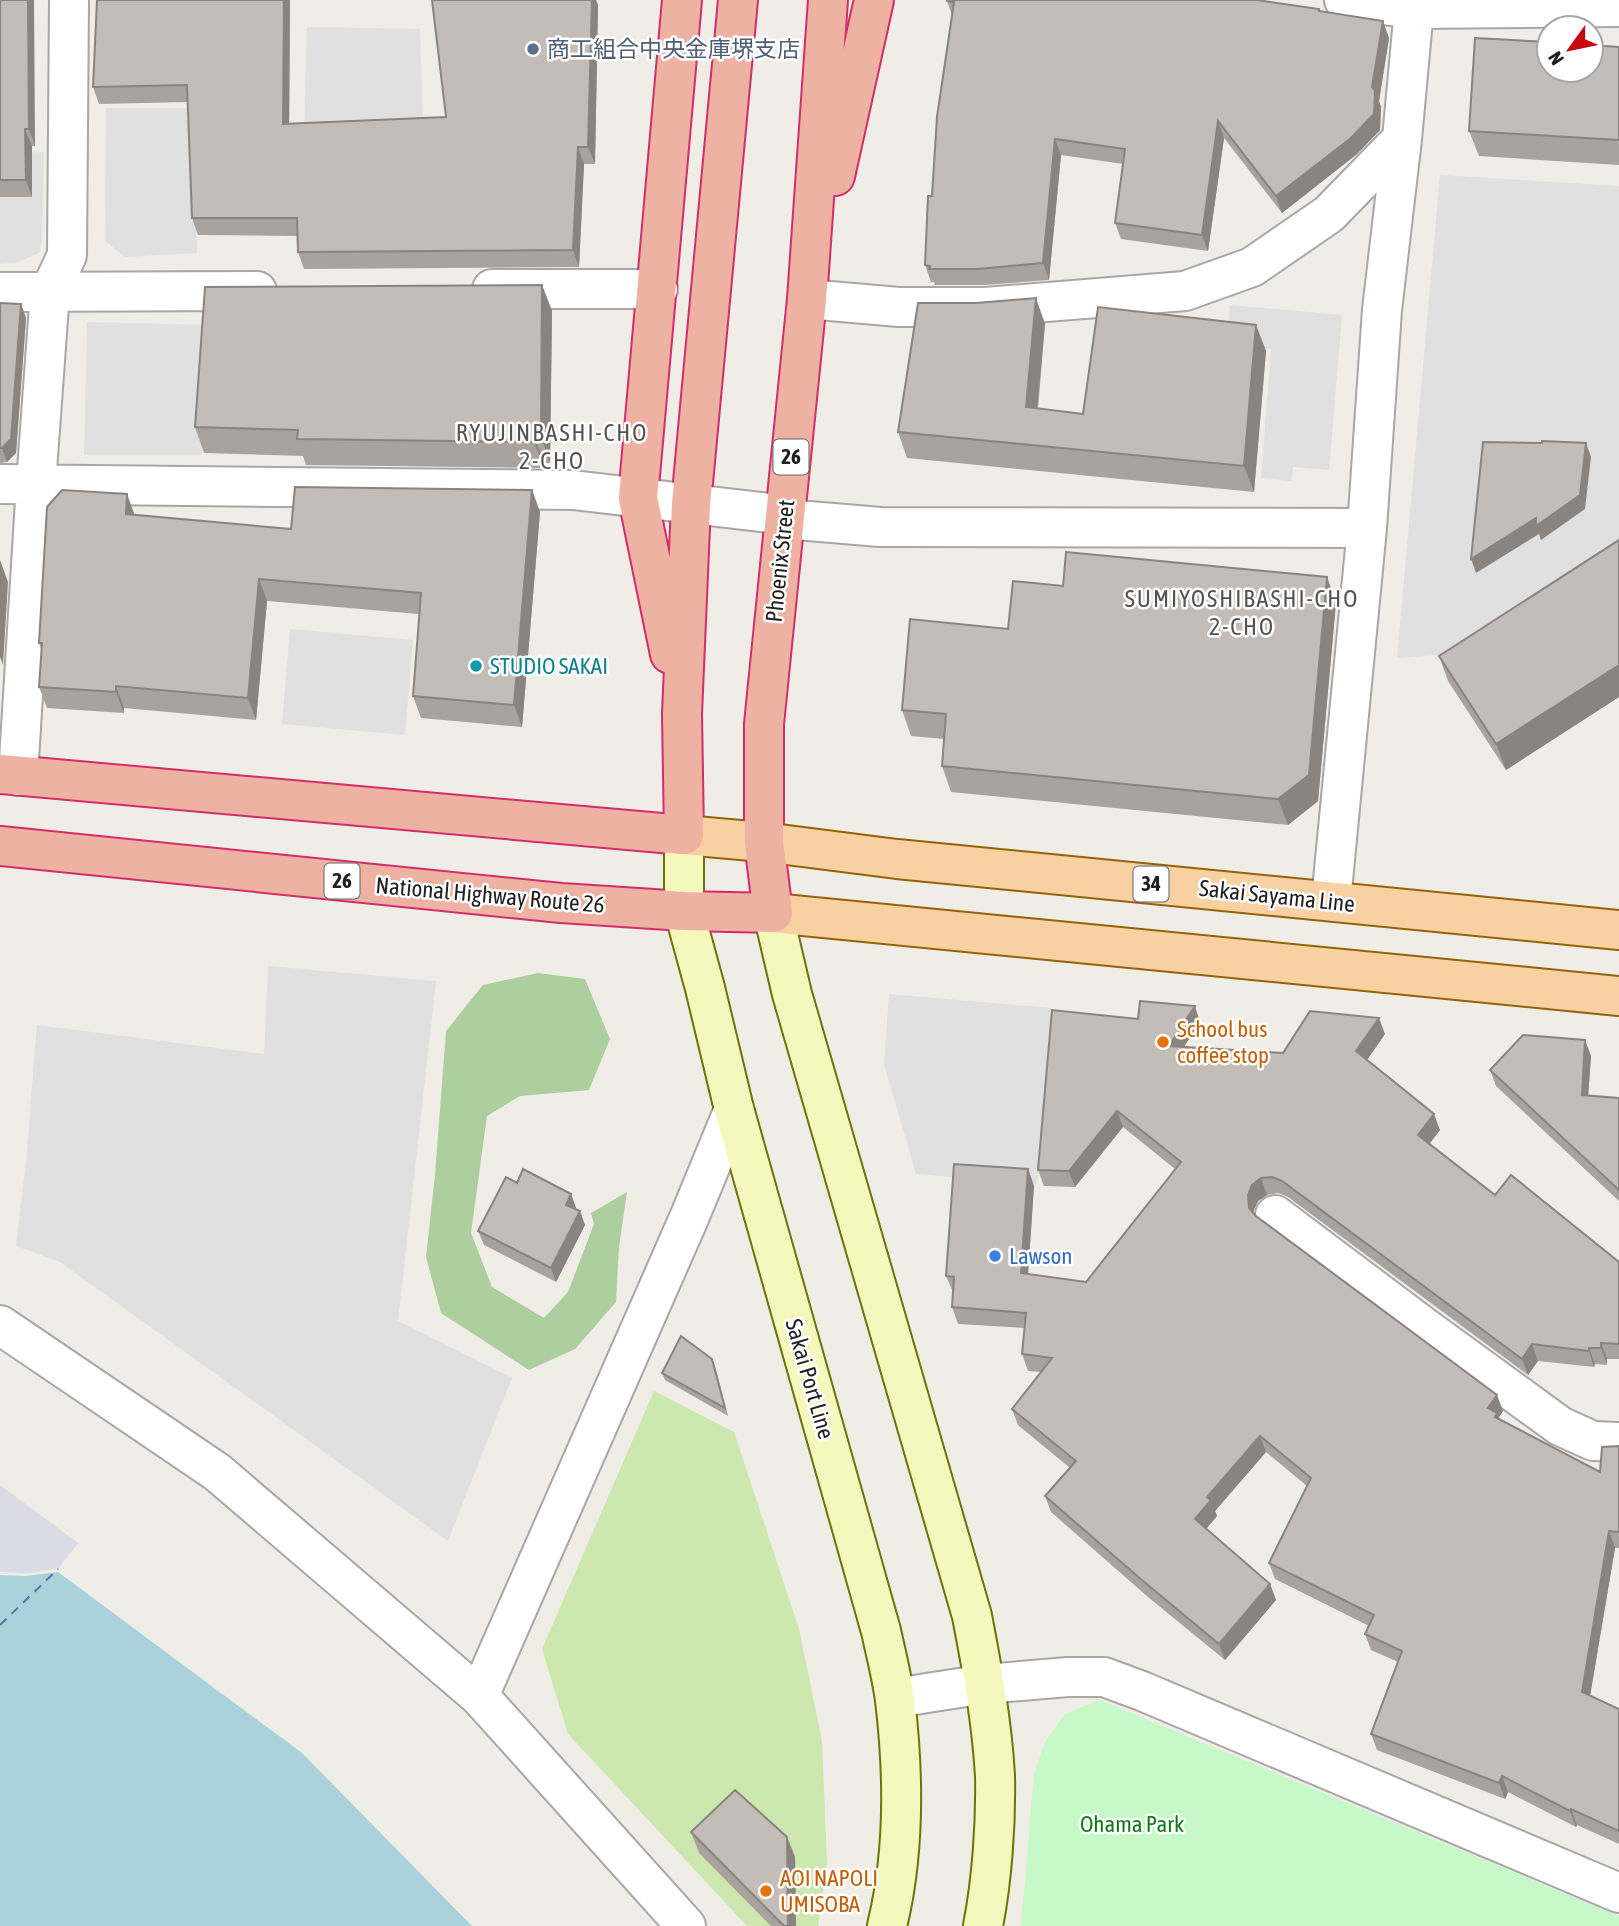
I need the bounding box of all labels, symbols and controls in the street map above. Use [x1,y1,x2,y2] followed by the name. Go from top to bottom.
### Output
[1535,14,1605,84] north arrow
[547,36,800,62] place label: 商工組合中央金庫堺支店
[525,41,541,57] marker: 商工組合中央金庫堺支店
[1543,48,1568,69] text: N
[456,419,648,474] district label: RYUJINBASHI-CHO 2-CHO
[774,440,808,475] road number: 26
[761,498,799,624] street label: Phoenix Street
[1125,585,1359,640] district label: SUMIYOSHIBASHI-CHO 2-CHO
[490,653,608,679] place label: STUDIO SAKAI
[468,658,484,674] marker: STUDIO SAKAI
[324,864,360,898] road number: 26
[1134,866,1168,902] road number: 34
[374,872,606,918] street label: National Highway Route 26
[1198,875,1356,917] street label: Sakai Sayama Line
[1177,1016,1269,1068] place label: School bus coffee stop
[1155,1034,1171,1050] marker: School bus coffee stop
[1009,1243,1072,1269] place label: Lawson
[987,1248,1003,1264] marker: Lawson
[780,1316,840,1442] street label: Sakai Port Line
[1080,1811,1184,1837] park label: Ohama Park
[780,1865,878,1917] place label: AOI NAPOLI UMISOBA
[758,1883,774,1899] marker: AOI NAPOLI UMISOBA

